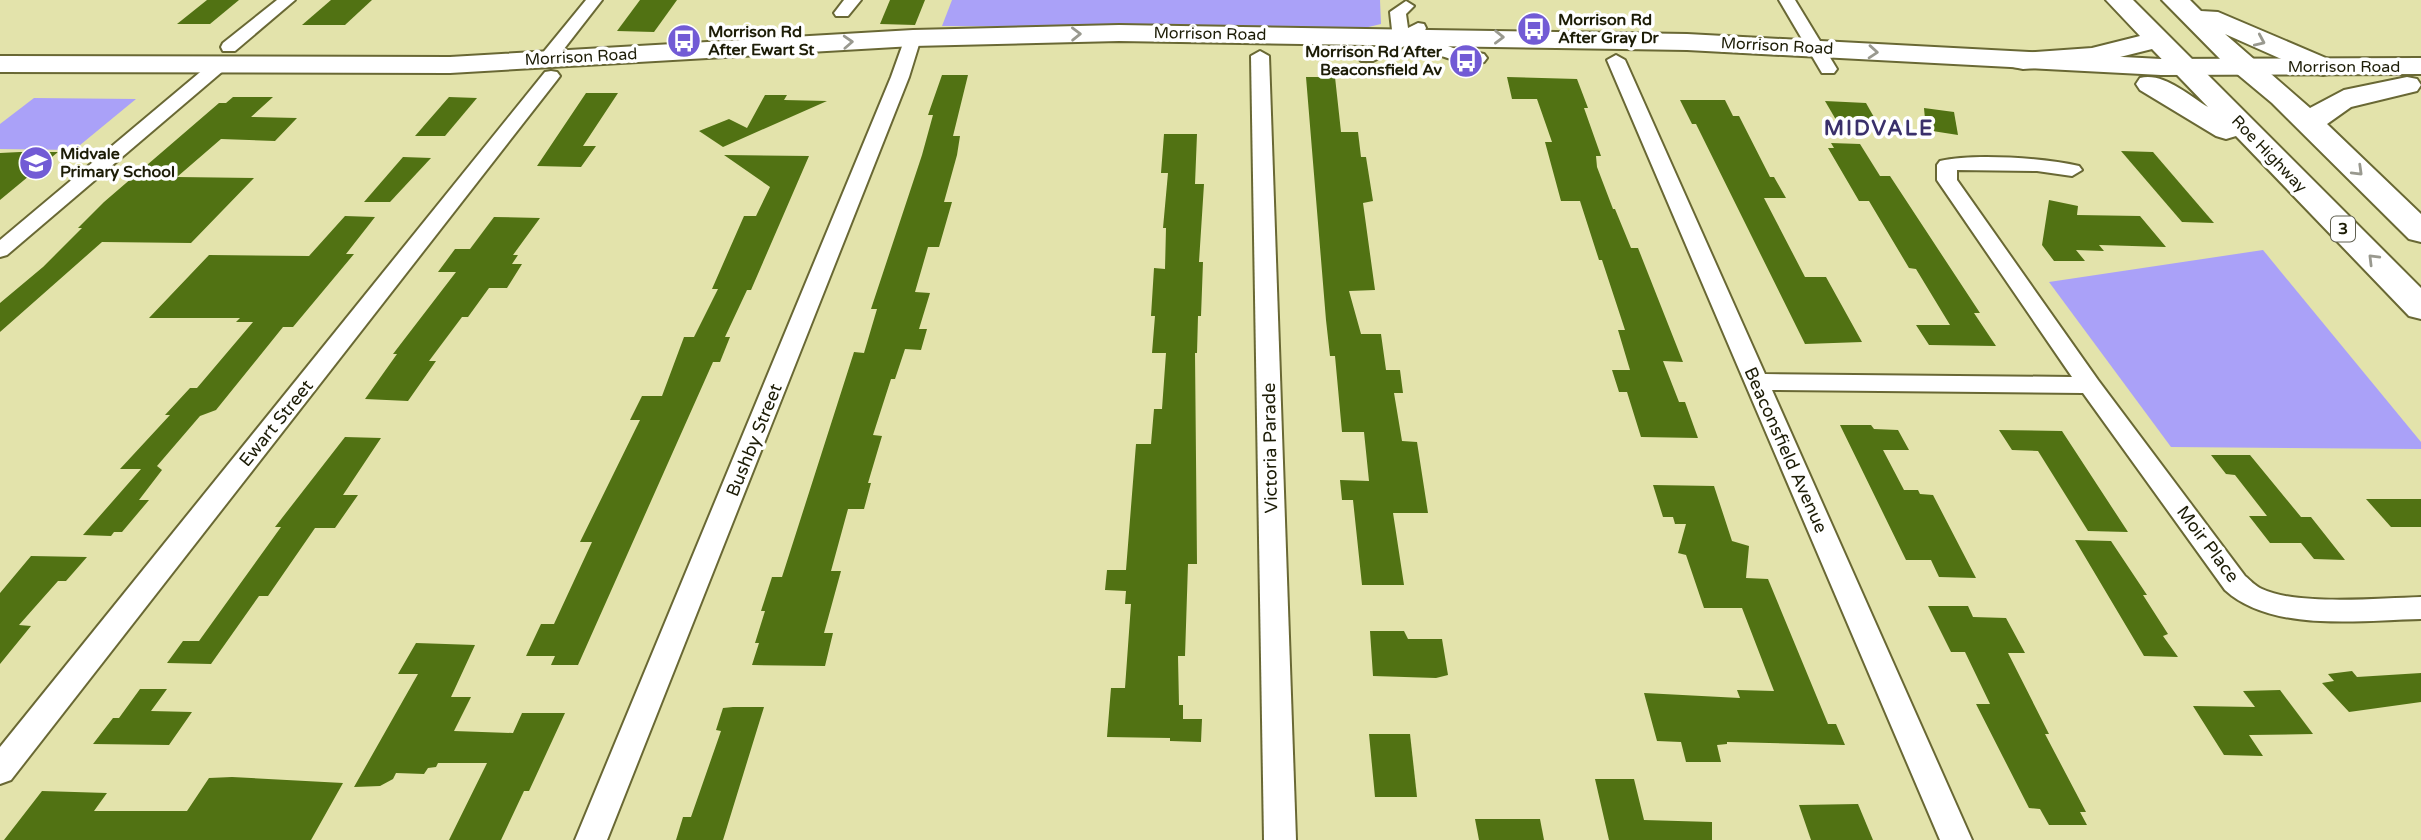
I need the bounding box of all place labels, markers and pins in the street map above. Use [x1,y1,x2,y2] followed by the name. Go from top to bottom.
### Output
[1515,10,1553,48] bus stop icon: Morrison Rd After Gray Dr
[1558,10,1660,48] place label: Morrison Rd After Gray Dr
[665,22,703,60] bus stop icon: Morrison Rd After Ewart St
[708,22,815,60] place label: Morrison Rd After Ewart St
[1305,42,1443,80] place label: Morrison Rd After Beaconsfield Av
[1447,42,1485,80] bus stop icon: Morrison Rd After Beaconsfield Av
[17,144,55,182] school or university icon: Midvale Primary School
[60,144,175,182] place label: Midvale Primary School

